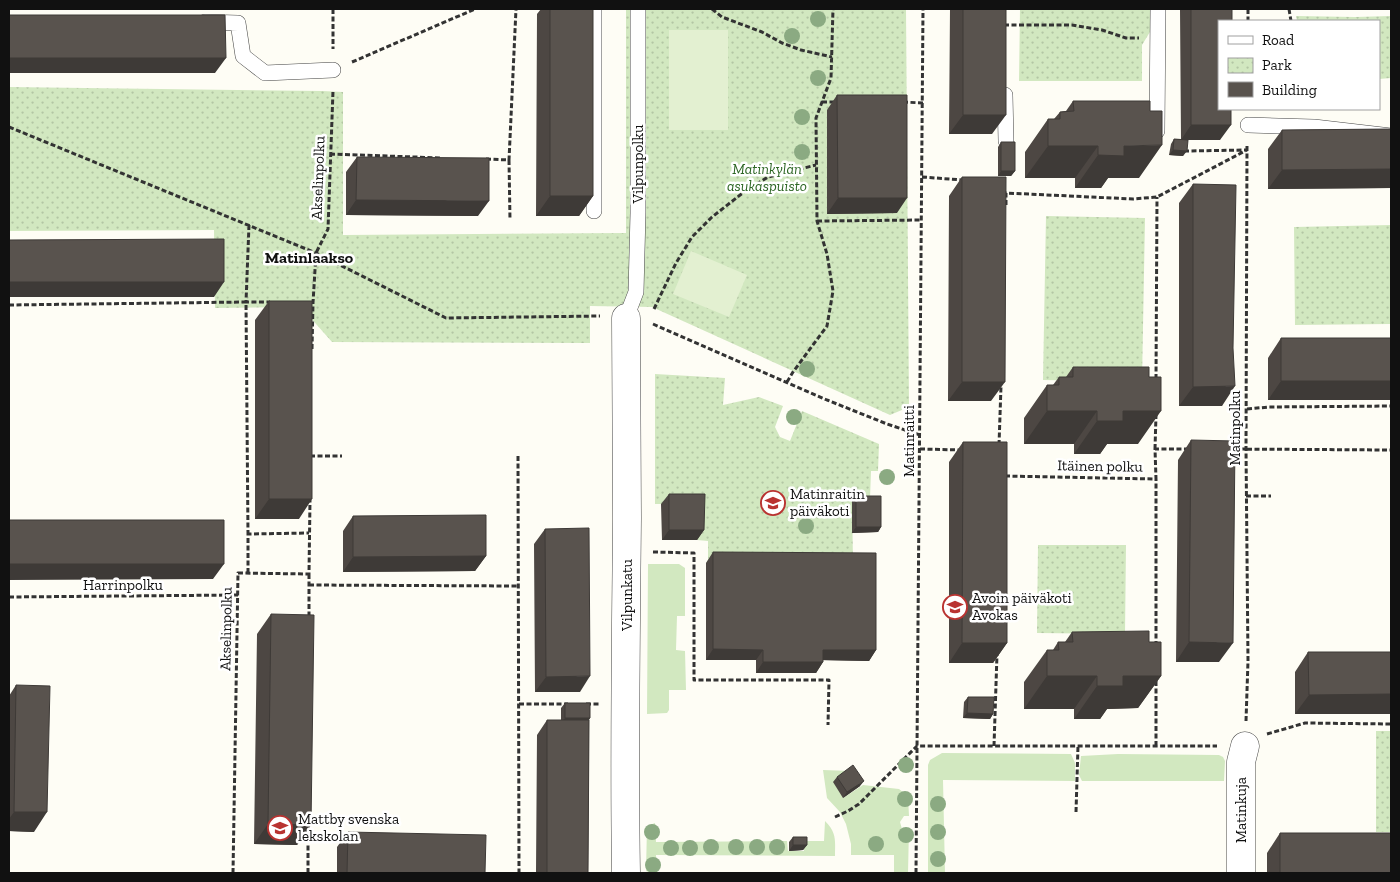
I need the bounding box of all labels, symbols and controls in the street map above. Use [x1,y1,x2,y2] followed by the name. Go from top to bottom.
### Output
[1218,20,1380,110] legend
[1262,31,1295,49] text: Road
[1262,56,1292,74] text: Park
[1262,81,1317,99] text: Building
[629,124,647,205] street label: Vilpunpolku
[308,135,328,220] street label: Akselinpolku
[727,160,807,195] park label: Matinkylän asukaspuisto
[265,248,354,267] district label: Matinlaakso
[1226,390,1244,465] street label: Matinpolku
[900,405,918,477] street label: Matinraitti
[1057,456,1143,476] street label: Itäinen polku
[790,485,865,520] place label: Matinraitin päiväkoti
[760,490,786,516] school or university icon: Matinraitin päiväkoti
[618,558,636,632] street label: Vilpunkatu
[83,576,164,594] street label: Harrinpolku
[216,586,236,671] street label: Akselinpolku
[972,589,1072,624] place label: Avoin päiväkoti Avokas
[942,594,968,620] school or university icon: Avoin päiväkoti Avokas
[1232,777,1250,843] street label: Matinkuja
[298,810,399,845] place label: Mattby svenska lekskolan
[267,815,293,841] school or university icon: Mattby svenska lekskolan

